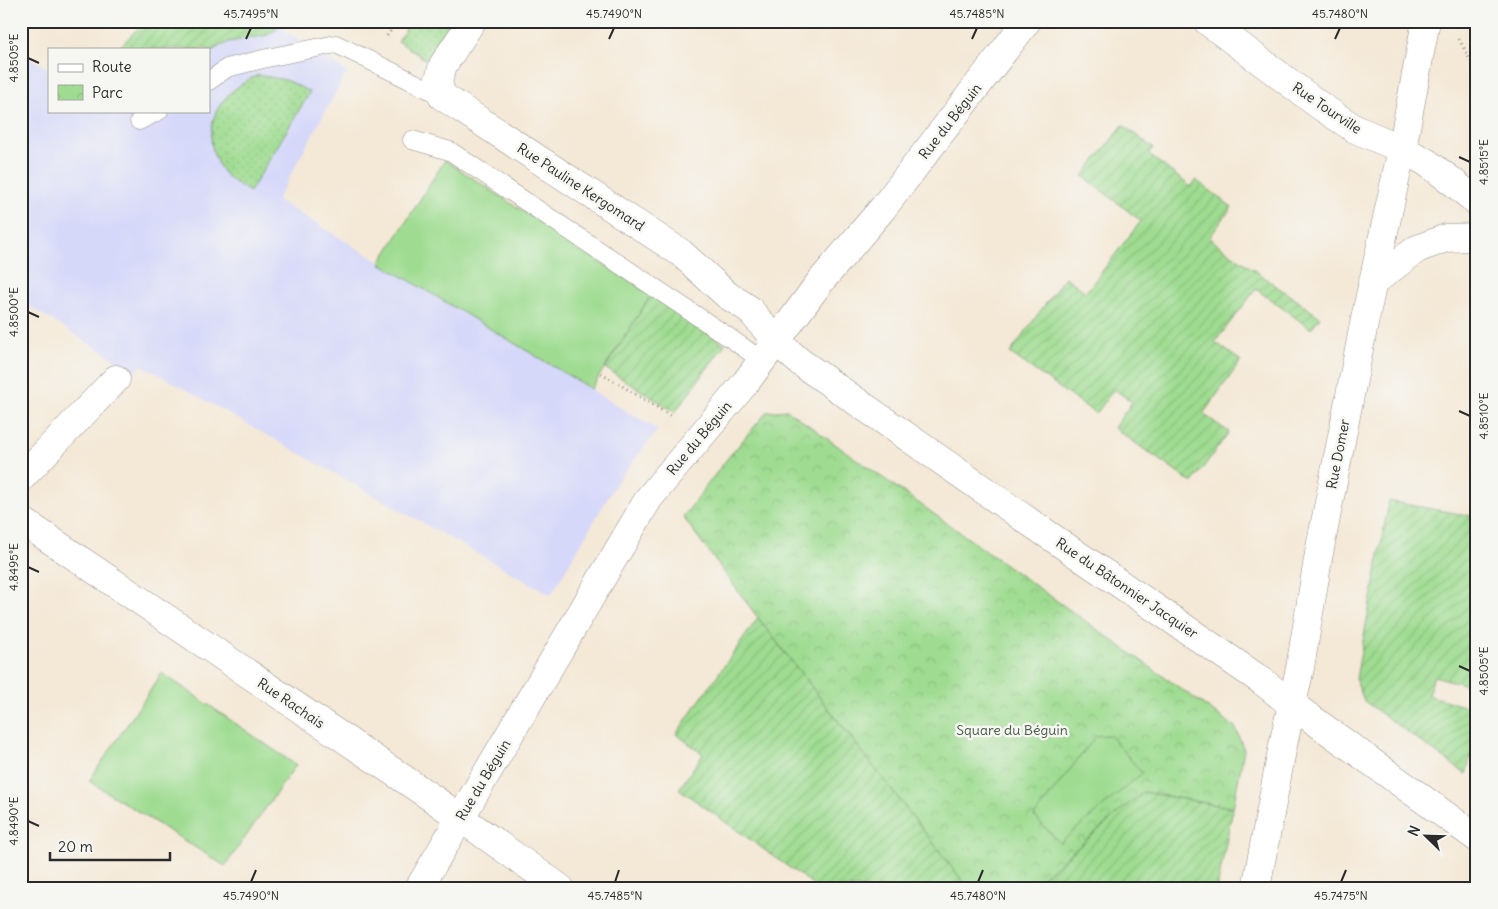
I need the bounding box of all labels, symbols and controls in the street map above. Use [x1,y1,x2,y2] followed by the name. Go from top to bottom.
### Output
[224,6,278,21] text: 45.7495°N
[586,6,642,21] text: 45.7490°N
[950,6,1005,21] text: 45.7485°N
[1312,6,1368,21] text: 45.7480°N
[6,33,21,83] text: 4.8505°E
[48,48,210,112] legend
[92,57,132,76] text: Route
[1289,78,1365,138] street label: Rue Tourville
[915,79,985,163] street label: Rue du Béguin
[92,83,123,102] text: Parc
[514,139,648,235] street label: Rue Pauline Kergomard
[1476,139,1491,185] text: 4.8515°E
[6,287,21,337] text: 4.8500°E
[1476,393,1491,439] text: 4.8510°E
[663,397,735,479] street label: Rue du Béguin
[1322,417,1354,491] street label: Rue Domer
[1053,534,1202,642] street label: Rue du Bâtonnier Jacquier
[6,543,21,591] text: 4.8495°E
[1476,646,1491,696] text: 4.8505°E
[254,674,328,732] street label: Rue Rachais
[956,721,1068,739] park label: Square du Béguin
[452,736,514,824] street label: Rue du Béguin
[6,796,21,846] text: 4.8490°E
[1400,812,1450,862] north arrow
[1404,823,1424,839] text: N
[50,829,170,861] scale bar
[58,837,93,856] text: 20 m
[223,888,279,903] text: 45.7490°N
[588,888,643,903] text: 45.7485°N
[950,888,1006,903] text: 45.7480°N
[1314,888,1368,903] text: 45.7475°N

